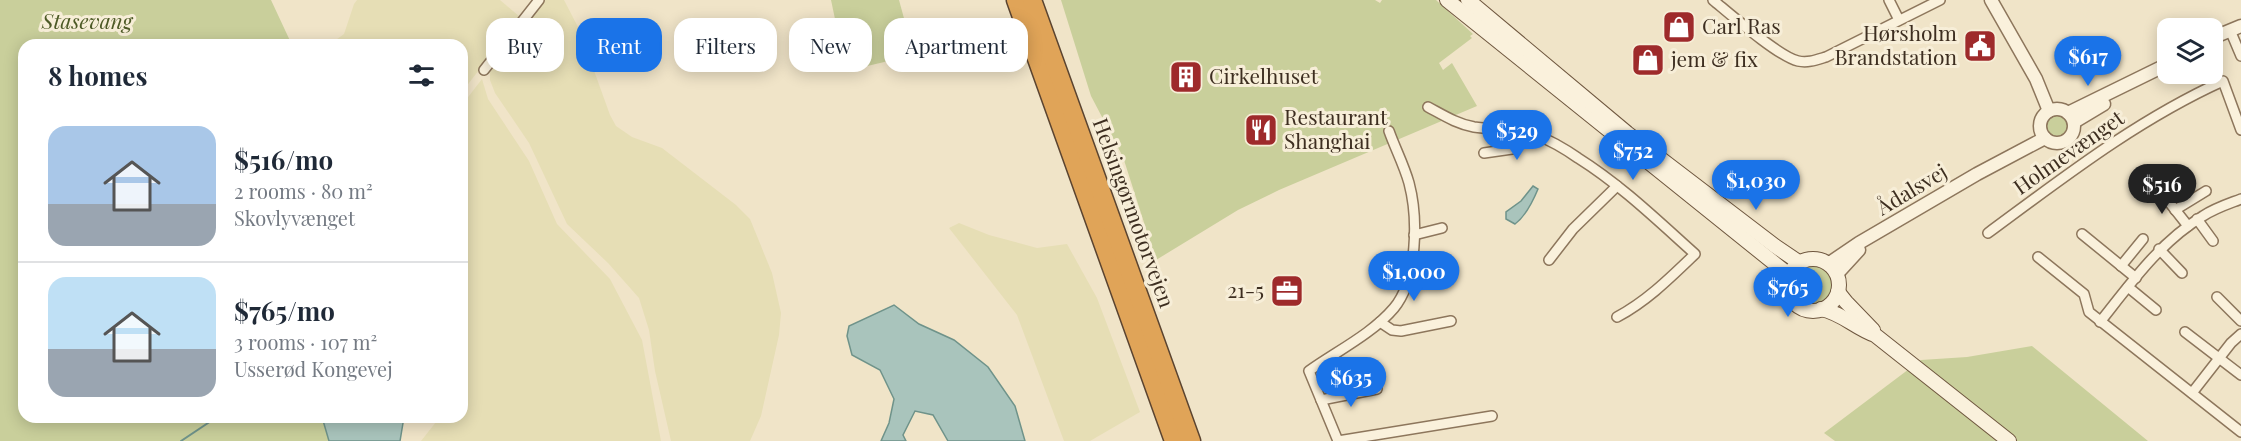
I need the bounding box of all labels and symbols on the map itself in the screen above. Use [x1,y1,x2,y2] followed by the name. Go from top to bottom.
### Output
[41,6,134,34] park label: Stasevang
[1661,9,1697,45] shop icon: Carl Ras
[1702,11,1781,39] place label: Carl Ras
[1835,18,1957,70] place label: Hørsholm Brandstation
[1962,28,1998,64] public building icon: Hørsholm Brandstation
[2052,36,2124,87] pin: $617
[1630,42,1666,78] shop icon: jem & fix
[1670,44,1758,72] place label: jem & fix
[1168,59,1204,95] building icon: Cirkelhuset
[1209,61,1319,89] place label: Cirkelhuset
[1284,102,1388,154] place label: Restaurant Shanghai
[2007,103,2129,200] street label: Holmevænget
[1481,110,1553,161] pin: $529
[1243,112,1279,148] restaurant icon: Restaurant Shanghai
[1088,114,1182,311] street label: Helsingørmotorvejen
[1597,130,1669,181] pin: $752
[1870,156,1951,221] street label: Ådalsvej
[1707,160,1805,211] pin: $1,030
[2126,164,2198,215] pin: $516
[1365,251,1463,302] pin: $1,000
[1752,267,1824,318] pin: $765
[1269,273,1305,309] office icon: 21-5
[1227,275,1264,303] place label: 21-5
[1315,357,1387,408] pin: $635

